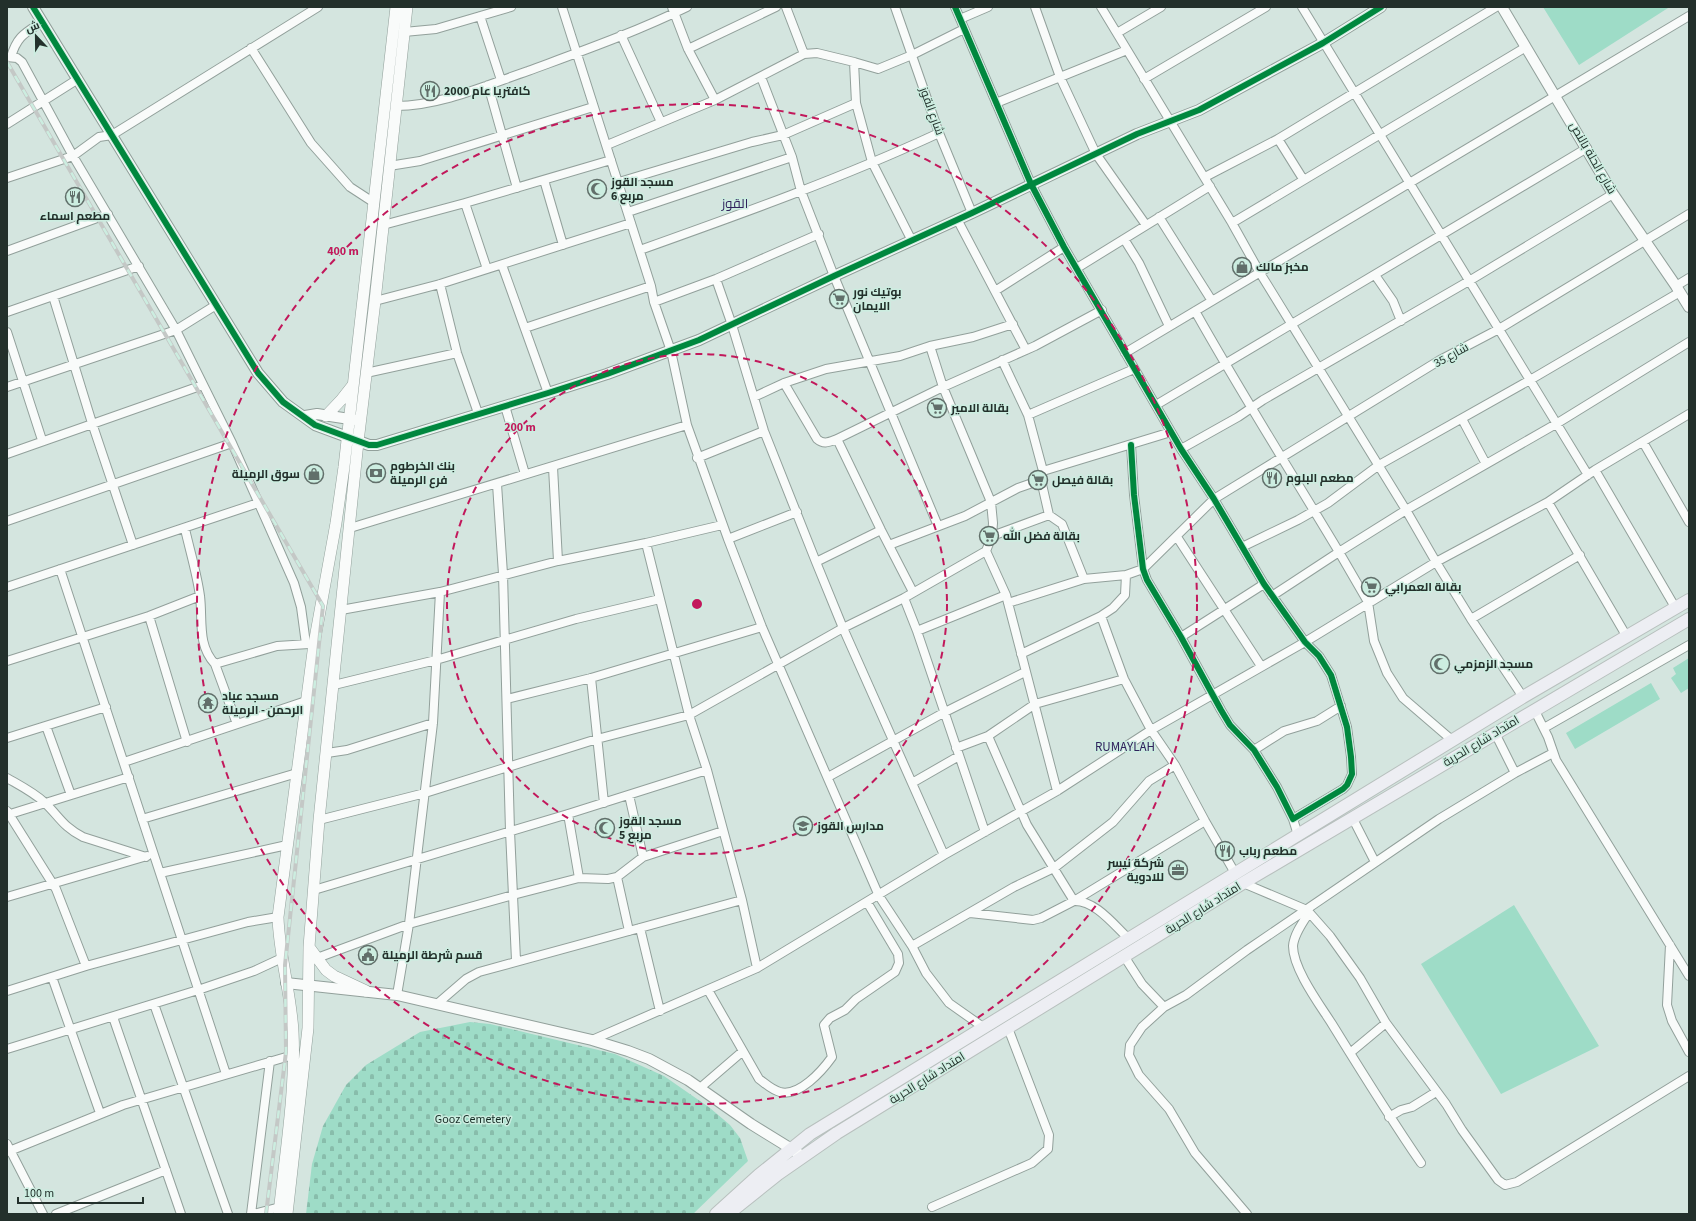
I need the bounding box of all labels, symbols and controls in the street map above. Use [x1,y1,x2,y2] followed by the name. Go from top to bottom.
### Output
[16,16,56,56] north arrow
[23,18,42,37] text: ش
[419,80,441,102] restaurant icon: كافتريا عام 2000
[444,83,531,100] place label: كافتريا عام 2000
[915,84,948,138] street label: شارع القوز
[1565,119,1620,197] street label: شارع الحلة بالنص
[610,174,674,205] place label: مسجد القوز مربع 6
[586,178,608,200] mosque icon: مسجد القوز مربع 6
[64,186,86,208] restaurant icon: مطعم اسماء
[721,195,748,213] district label: القوز
[40,208,110,225] place label: مطعم اسماء
[327,243,359,260] text: 400 m
[1231,256,1253,278] shop icon: مخبز مالك
[1256,259,1309,276] place label: مخبز مالك
[852,284,902,315] place label: بوتيك نور الايمان
[828,288,850,310] supermarket icon: بوتيك نور الايمان
[1431,339,1472,372] street label: شارع 35
[926,397,948,419] supermarket icon: بقالة الامير
[950,400,1009,417] place label: بقالة الامير
[504,419,536,436] text: 200 m
[390,458,455,489] place label: بنك الخرطوم فرع الرميلة
[365,462,387,484] bank icon: بنك الخرطوم فرع الرميلة
[303,463,325,485] shop icon: سوق الرميلة
[232,466,300,483] place label: سوق الرميلة
[1261,467,1283,489] restaurant icon: مطعم البلوم
[1027,469,1049,491] supermarket icon: بقالة فيصل
[1286,470,1354,487] place label: مطعم البلوم
[1052,472,1113,489] place label: بقالة فيصل
[978,525,1000,547] supermarket icon: بقالة فضل الله
[1003,527,1080,545] place label: بقالة فضل الله
[1360,576,1382,598] supermarket icon: بقالة العمرابي
[1385,579,1461,597] place label: بقالة العمرابي
[690,597,704,611] centre of rings
[1429,653,1451,675] mosque icon: مسجد الزمزمي
[1454,656,1533,674] place label: مسجد الزمزمي
[222,688,303,719] place label: مسجد عباد الرحمن - الرميلة
[197,692,219,714] temple icon: مسجد عباد الرحمن - الرميلة
[1440,712,1523,771] street label: امتداد شارع الحرية
[1095,738,1155,756] district label: RUMAYLAH
[618,813,682,844] place label: مسجد القوز مربع 5
[792,815,814,837] school or university icon: مدارس القوز
[594,817,616,839] mosque icon: مسجد القوز مربع 5
[816,818,884,835] place label: مدارس القوز
[1214,840,1236,862] restaurant icon: مطعم رباب
[1239,843,1297,860] place label: مطعم رباب
[1106,855,1164,886] place label: شركة نيسر للادوية
[1167,859,1189,881] office icon: شركة نيسر للادوية
[1162,878,1244,939] street label: امتداد شارع الحرية
[357,944,379,966] public building icon: قسم شرطة الرميلة
[382,947,483,964] place label: قسم شرطة الرميلة
[886,1048,968,1109] street label: امتداد شارع الحرية
[435,1111,512,1128] park label: Gooz Cemetery
[18,1179,143,1205] scale bar
[24,1185,54,1202] text: 100 m

